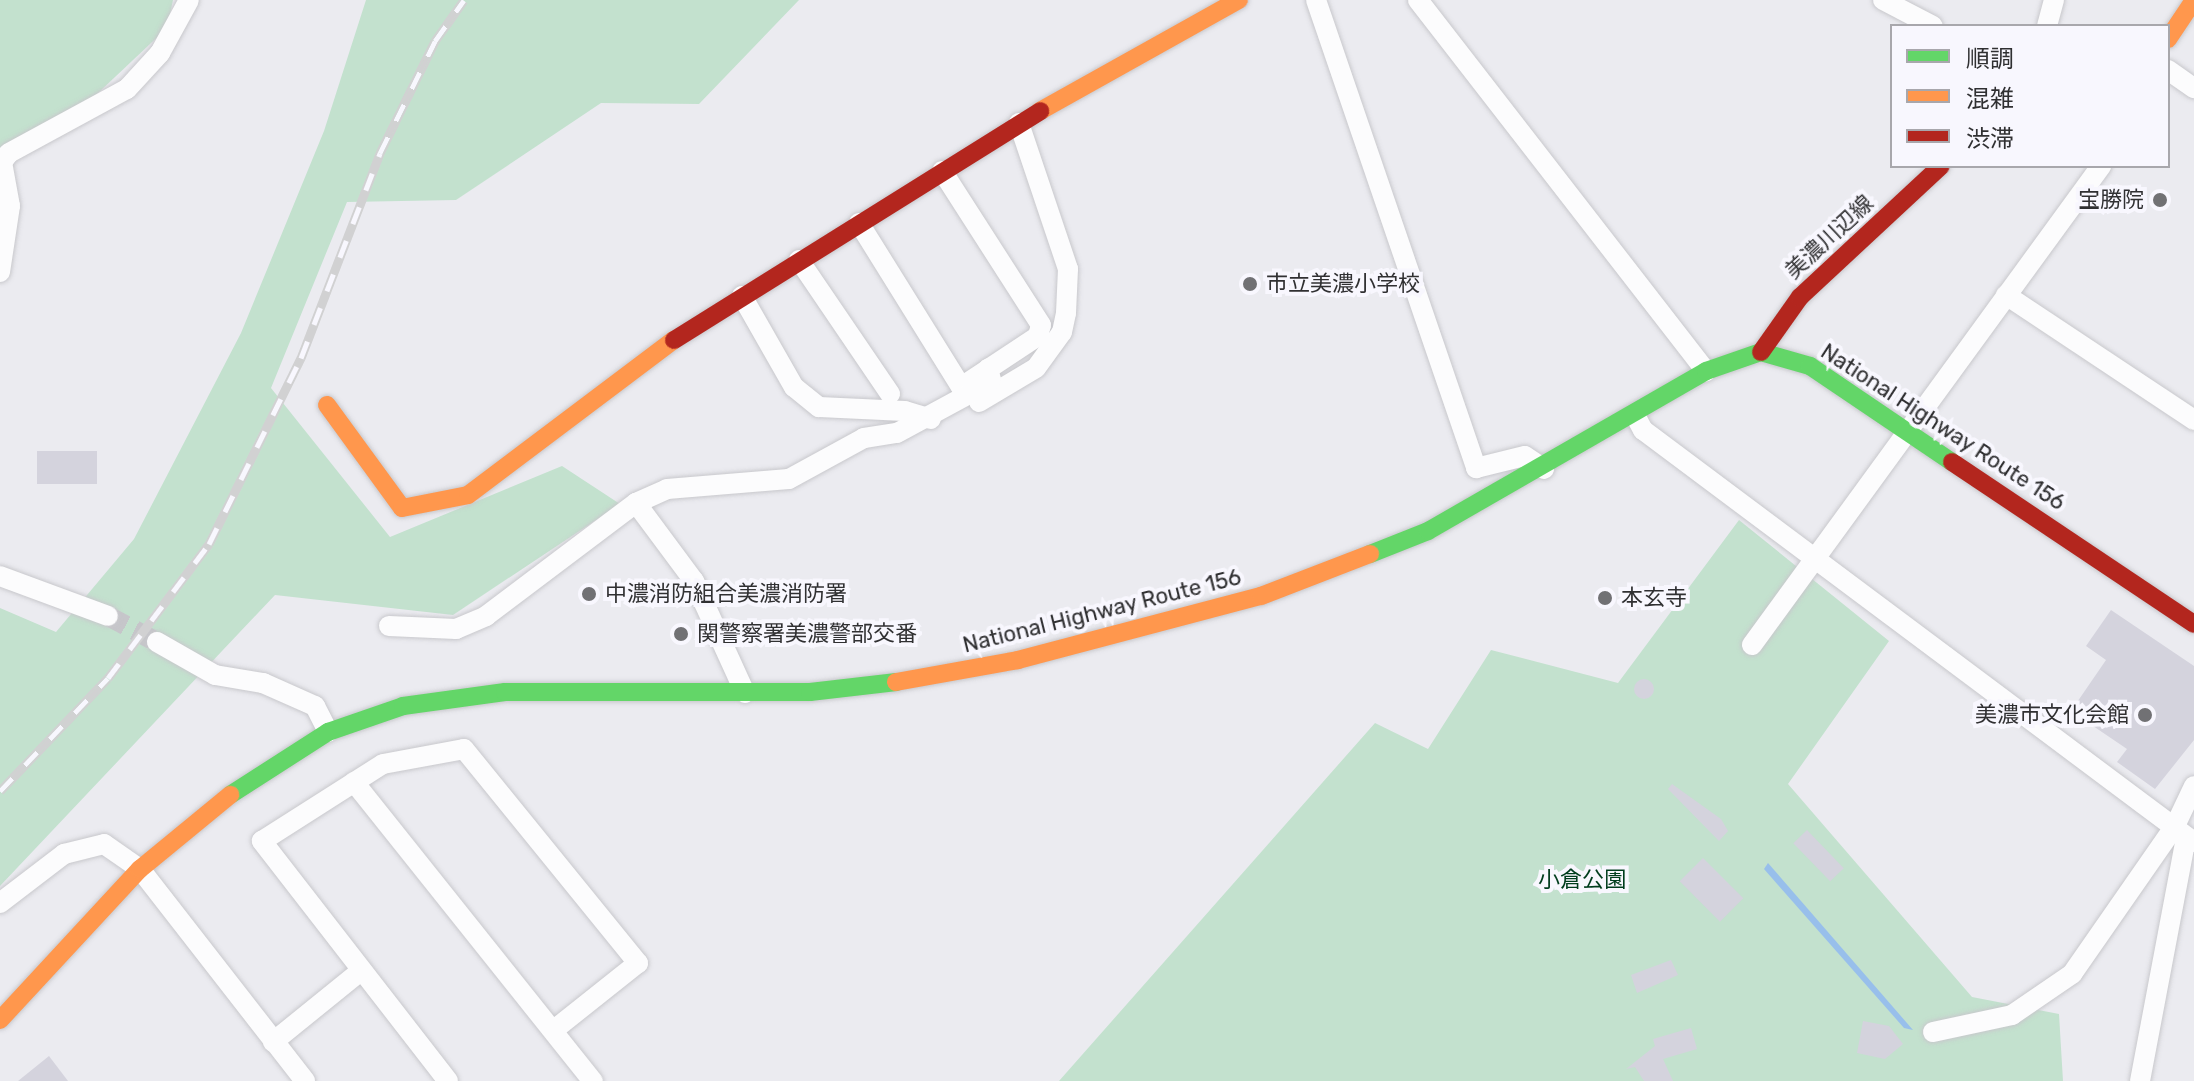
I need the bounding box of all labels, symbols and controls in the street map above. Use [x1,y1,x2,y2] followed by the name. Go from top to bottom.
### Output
[1890,24,2170,168] legend
[1966,45,2014,73] text: 順調
[1966,85,2014,113] text: 混雑
[1966,125,2014,153] text: 渋滞
[2078,187,2144,213] place label: 宝勝院
[1780,190,1878,284] street label: 美濃川辺線
[2151,191,2169,209] marker: 宝勝院
[1266,271,1420,297] place label: 市立美濃小学校
[1241,275,1259,293] marker: 市立美濃小学校
[1816,338,2070,516] street label: National Highway Route 156
[960,564,1244,658] street label: National Highway Route 156
[605,581,847,607] place label: 中濃消防組合美濃消防署
[580,585,598,603] marker: 中濃消防組合美濃消防署
[1621,585,1687,611] place label: 本玄寺
[1596,589,1614,607] marker: 本玄寺
[697,621,917,647] place label: 関警察署美濃警部交番
[672,625,690,643] marker: 関警察署美濃警部交番
[1975,702,2129,728] place label: 美濃市文化会館
[2136,706,2154,724] marker: 美濃市文化会館
[1538,867,1626,893] park label: 小倉公園

